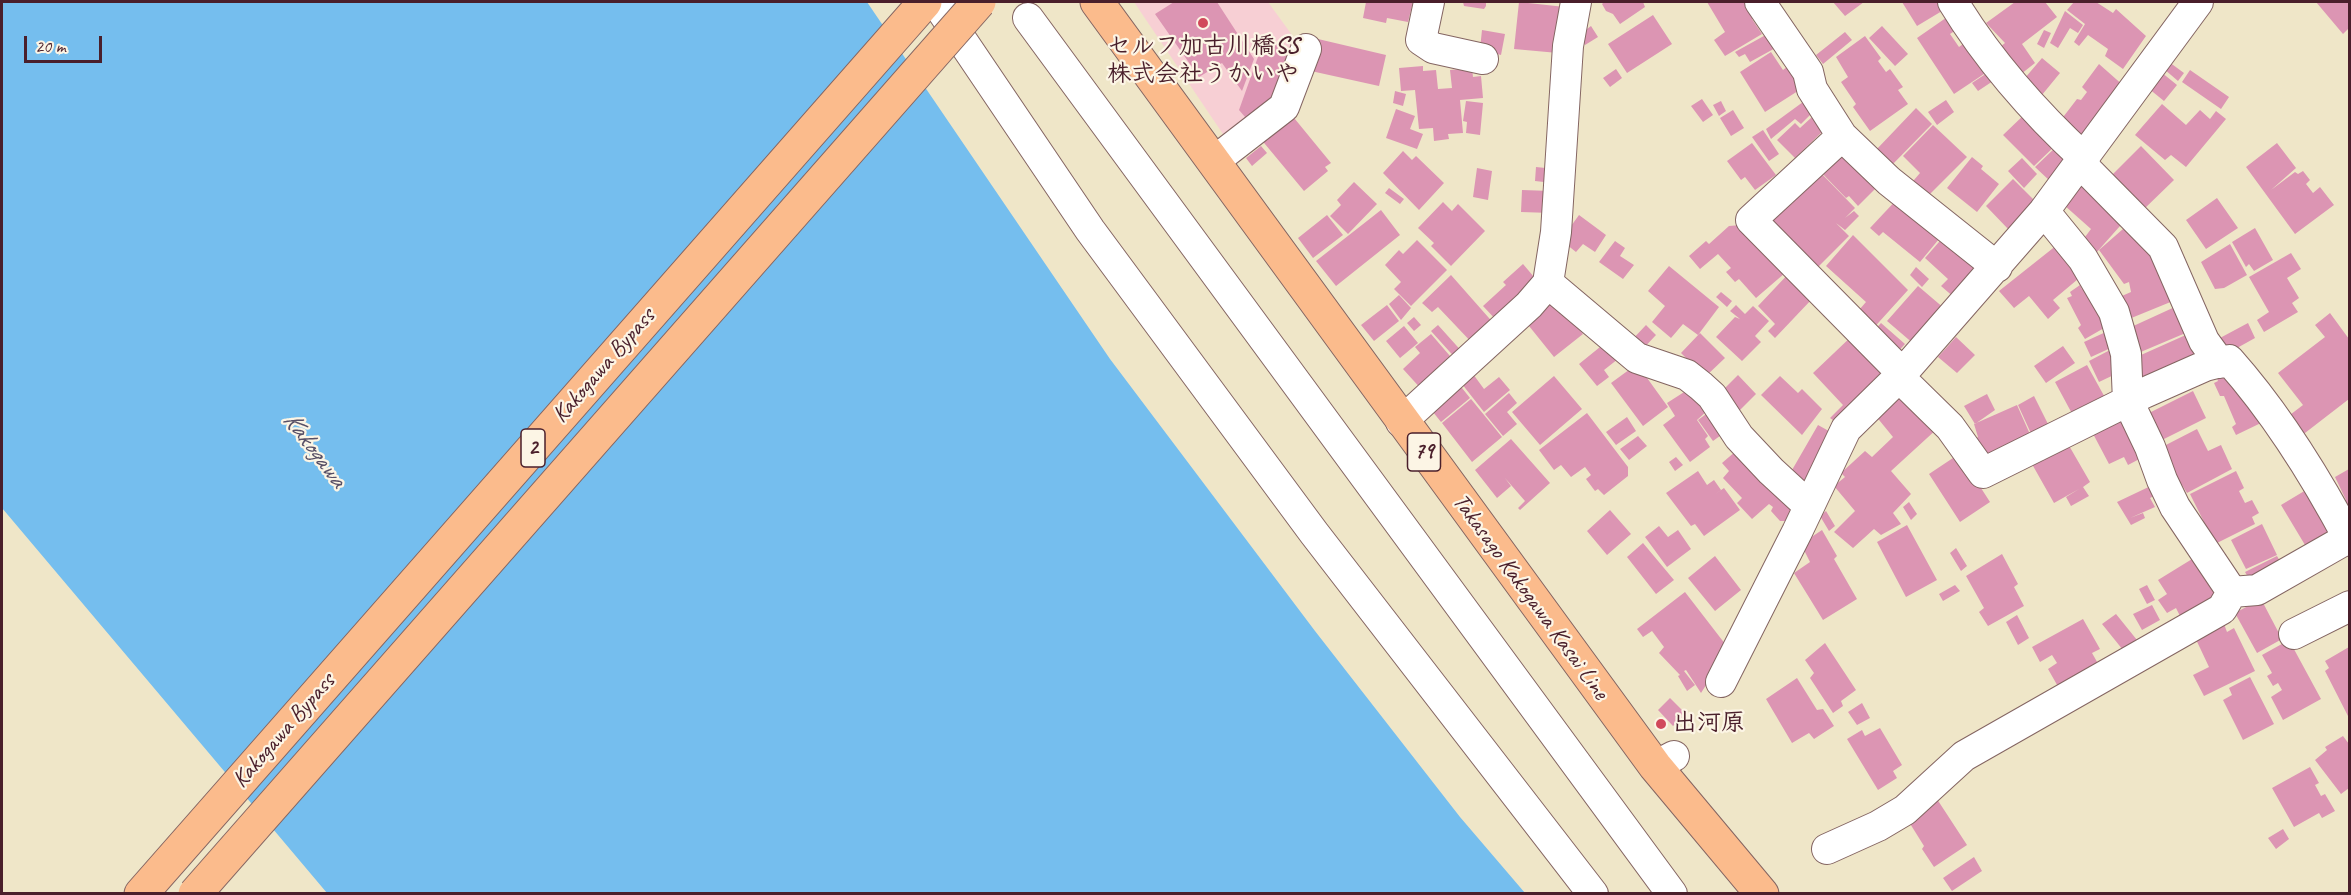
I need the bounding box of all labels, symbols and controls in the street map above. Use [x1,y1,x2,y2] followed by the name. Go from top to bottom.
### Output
[1196,16,1210,30] marker: セルフ加古川橋SS 株式会社うかいや
[27,24,105,62] scale bar
[1107,33,1299,89] place label: セルフ加古川橋SS 株式会社うかいや
[35,35,66,57] text: 20 m
[546,303,662,429] street label: Kakogawa Bypass
[275,406,353,494] water label: Kakogawa
[521,429,545,467] road number: 2
[1408,433,1440,471] road number: 79
[1446,488,1614,706] street label: Takasago Kakogawa Kasai Line
[226,668,342,794] street label: Kakogawa Bypass
[1673,710,1745,738] place label: 出河原
[1654,717,1668,731] marker: 出河原

